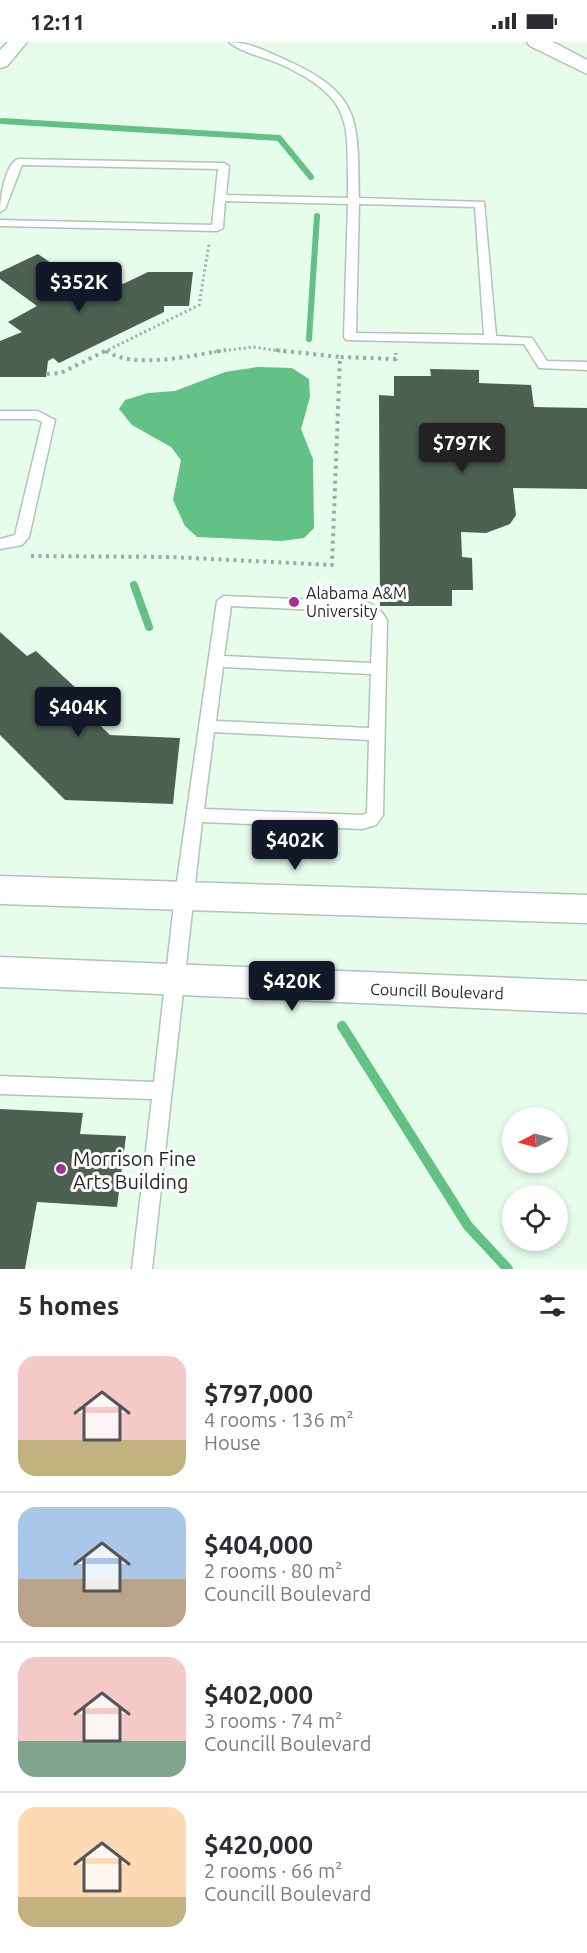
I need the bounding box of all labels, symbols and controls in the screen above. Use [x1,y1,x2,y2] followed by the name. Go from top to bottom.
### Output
[30,9,85,34] text: 12:11
[37,262,121,313] pin: $352K
[50,270,108,293] text: $352K
[420,423,504,474] pin: $797K
[433,431,491,454] text: $797K
[306,584,407,620] place label: Alabama A&M University
[287,595,301,609] marker: Alabama A&M University
[36,687,120,738] pin: $404K
[49,695,107,718] text: $404K
[253,820,337,871] pin: $402K
[266,828,324,851] text: $402K
[250,961,334,1012] pin: $420K
[263,969,321,992] text: $420K
[370,980,504,1002] street label: Councill Boulevard
[502,1107,568,1173] north arrow
[502,1107,568,1251] map controls
[73,1147,196,1193] place label: Morrison Fine Arts Building
[54,1162,68,1176] marker: Morrison Fine Arts Building
[502,1185,568,1251] button: locate
[536,1289,569,1322] icon: filters
[18,1291,119,1320] text: 5 homes
[204,1379,313,1408] text: $797,000
[66,1380,138,1452] icon: home
[204,1408,354,1431] text: 4 rooms · 136 m²
[204,1431,261,1454] text: House
[204,1530,313,1559] text: $404,000
[66,1531,138,1603] icon: home
[204,1559,342,1582] text: 2 rooms · 80 m²
[204,1582,371,1605] text: Councill Boulevard
[204,1680,313,1709] text: $402,000
[66,1681,138,1753] icon: home
[204,1709,342,1732] text: 3 rooms · 74 m²
[204,1732,371,1755] text: Councill Boulevard
[204,1830,313,1859] text: $420,000
[66,1831,138,1903] icon: home
[204,1859,342,1882] text: 2 rooms · 66 m²
[204,1882,371,1905] text: Councill Boulevard

